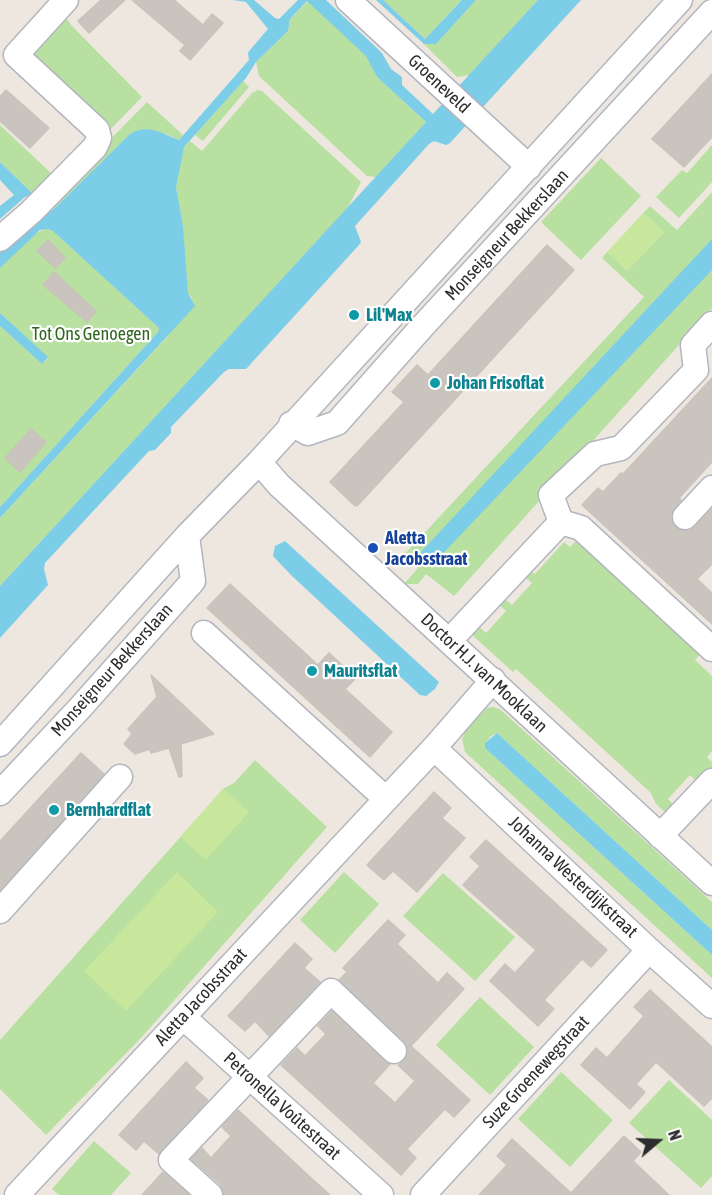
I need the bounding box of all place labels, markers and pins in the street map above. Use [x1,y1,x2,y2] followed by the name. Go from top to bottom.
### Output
[366,304,413,326] place label: Lil'Max
[347,308,361,322] marker: Lil'Max
[447,372,544,394] place label: Johan Frisoflat
[428,376,442,390] marker: Johan Frisoflat
[385,527,468,570] place label: Aletta Jacobsstraat
[366,541,380,555] marker: Aletta Jacobsstraat
[324,660,397,682] place label: Mauritsflat
[305,664,319,678] marker: Mauritsflat
[66,799,151,821] place label: Bernhardflat
[47,803,61,817] marker: Bernhardflat

